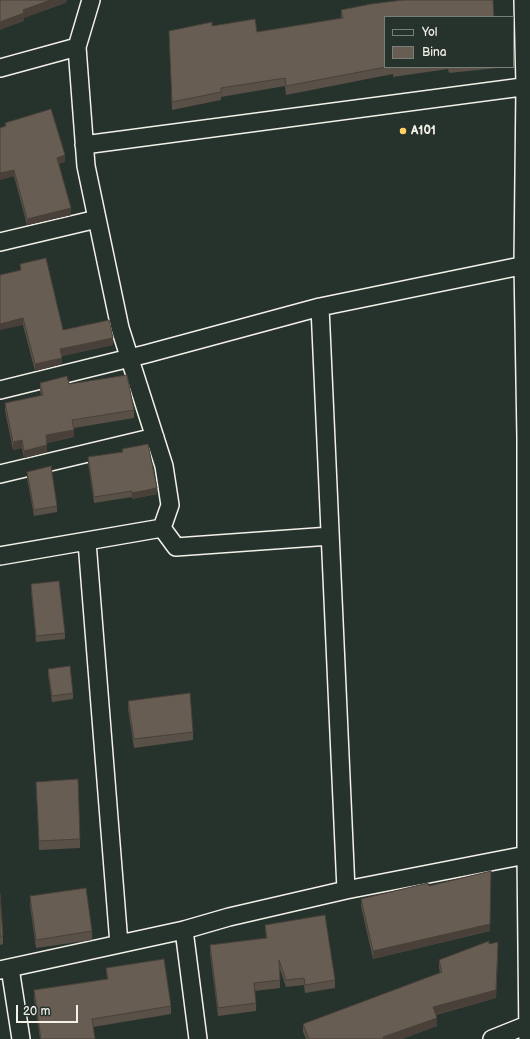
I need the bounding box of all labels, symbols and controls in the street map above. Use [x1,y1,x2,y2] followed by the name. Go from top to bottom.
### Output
[384,16,514,68] legend
[422,25,437,40] text: Yol
[422,45,447,60] text: Bina
[411,124,436,138] place label: A101
[398,126,408,136] marker: A101
[18,997,80,1023] scale bar
[23,1004,50,1019] text: 20 m

